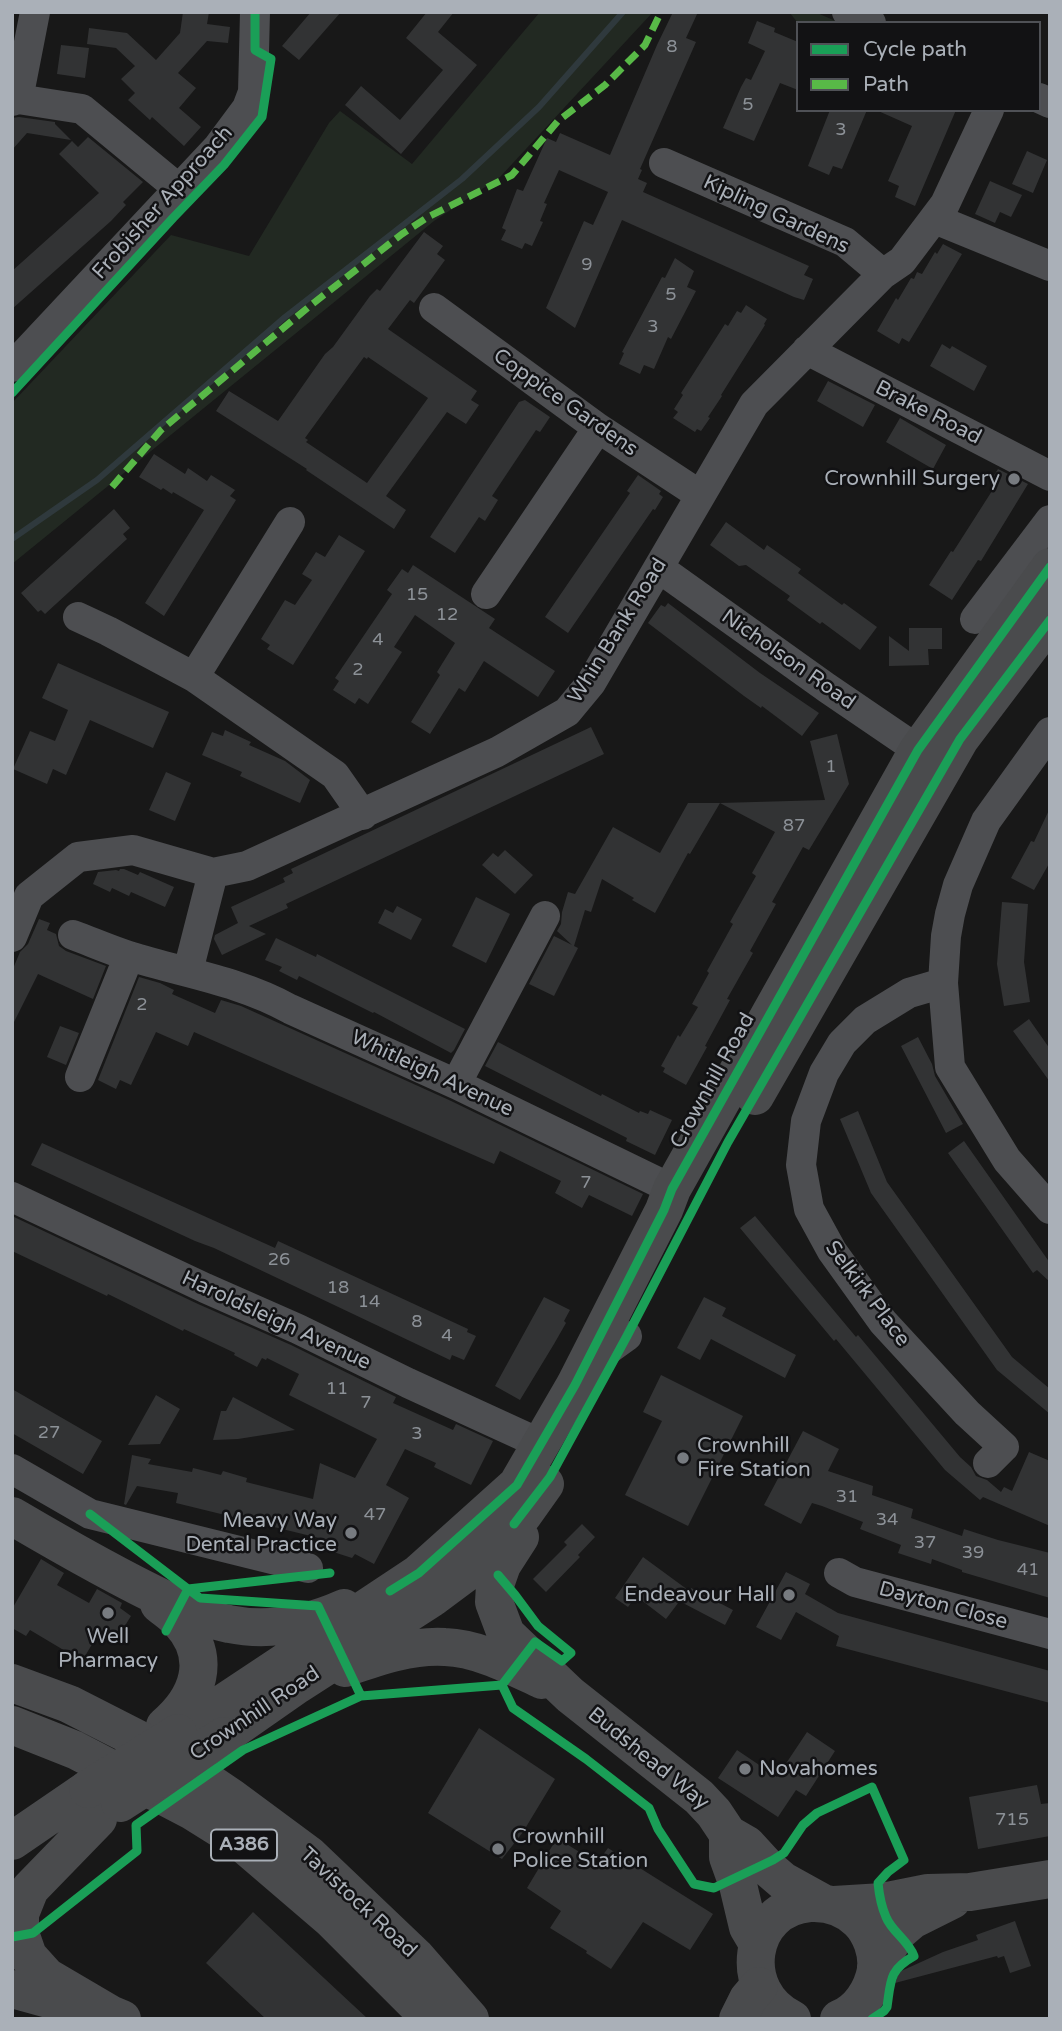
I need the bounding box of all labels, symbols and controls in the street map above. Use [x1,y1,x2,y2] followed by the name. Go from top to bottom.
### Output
[796,21,1041,112] legend
[666,36,678,58] house number: 8
[863,37,967,62] text: Cycle path
[863,72,909,97] text: Path
[742,94,754,116] house number: 5
[835,119,847,141] house number: 3
[87,121,239,285] street label: Frobisher Approach
[699,170,853,260] street label: Kipling Gardens
[581,254,593,276] house number: 9
[665,284,677,306] house number: 5
[647,316,659,338] house number: 3
[488,344,642,462] street label: Coppice Gardens
[871,376,985,450] street label: Brake Road
[824,466,1000,492] place label: Crownhill Surgery
[1006,471,1022,487] marker: Crownhill Surgery
[563,554,673,708] street label: Whin Bank Road
[406,584,428,606] house number: 15
[436,604,458,626] house number: 12
[716,604,860,716] street label: Nicholson Road
[372,629,384,651] house number: 4
[352,659,364,681] house number: 2
[825,756,837,778] house number: 1
[783,815,805,837] house number: 87
[136,994,148,1016] house number: 2
[665,1009,761,1153] street label: Crownhill Road
[347,1025,517,1123] street label: Whitleigh Avenue
[580,1172,592,1194] house number: 7
[819,1236,915,1352] street label: Selkirk Place
[268,1249,290,1271] house number: 26
[177,1266,375,1376] street label: Haroldsleigh Avenue
[327,1277,349,1299] house number: 18
[358,1291,380,1313] house number: 14
[411,1311,423,1333] house number: 8
[441,1325,453,1347] house number: 4
[326,1378,348,1400] house number: 11
[360,1392,372,1414] house number: 7
[38,1422,60,1444] house number: 27
[411,1423,423,1445] house number: 3
[697,1433,811,1483] place label: Crownhill Fire Station
[675,1450,691,1466] marker: Crownhill Fire Station
[836,1486,858,1508] house number: 31
[364,1504,386,1526] house number: 47
[185,1508,337,1558] place label: Meavy Way Dental Practice
[876,1509,898,1531] house number: 34
[343,1525,359,1541] marker: Meavy Way Dental Practice
[914,1532,936,1554] house number: 37
[962,1542,984,1564] house number: 39
[1017,1559,1039,1581] house number: 41
[876,1577,1010,1635] street label: Dayton Close
[624,1582,775,1608] place label: Endeavour Hall
[781,1587,797,1603] marker: Endeavour Hall
[100,1605,116,1621] marker: Well Pharmacy
[58,1624,158,1674] place label: Well Pharmacy
[185,1661,325,1767] street label: Crownhill Road
[582,1702,714,1816] street label: Budshead Way
[759,1756,878,1782] place label: Novahomes
[737,1761,753,1777] marker: Novahomes
[995,1809,1029,1831] house number: 715
[512,1824,648,1874] place label: Crownhill Police Station
[211,1829,277,1860] road number: A386
[490,1841,506,1857] marker: Crownhill Police Station
[294,1842,422,1964] street label: Tavistock Road

